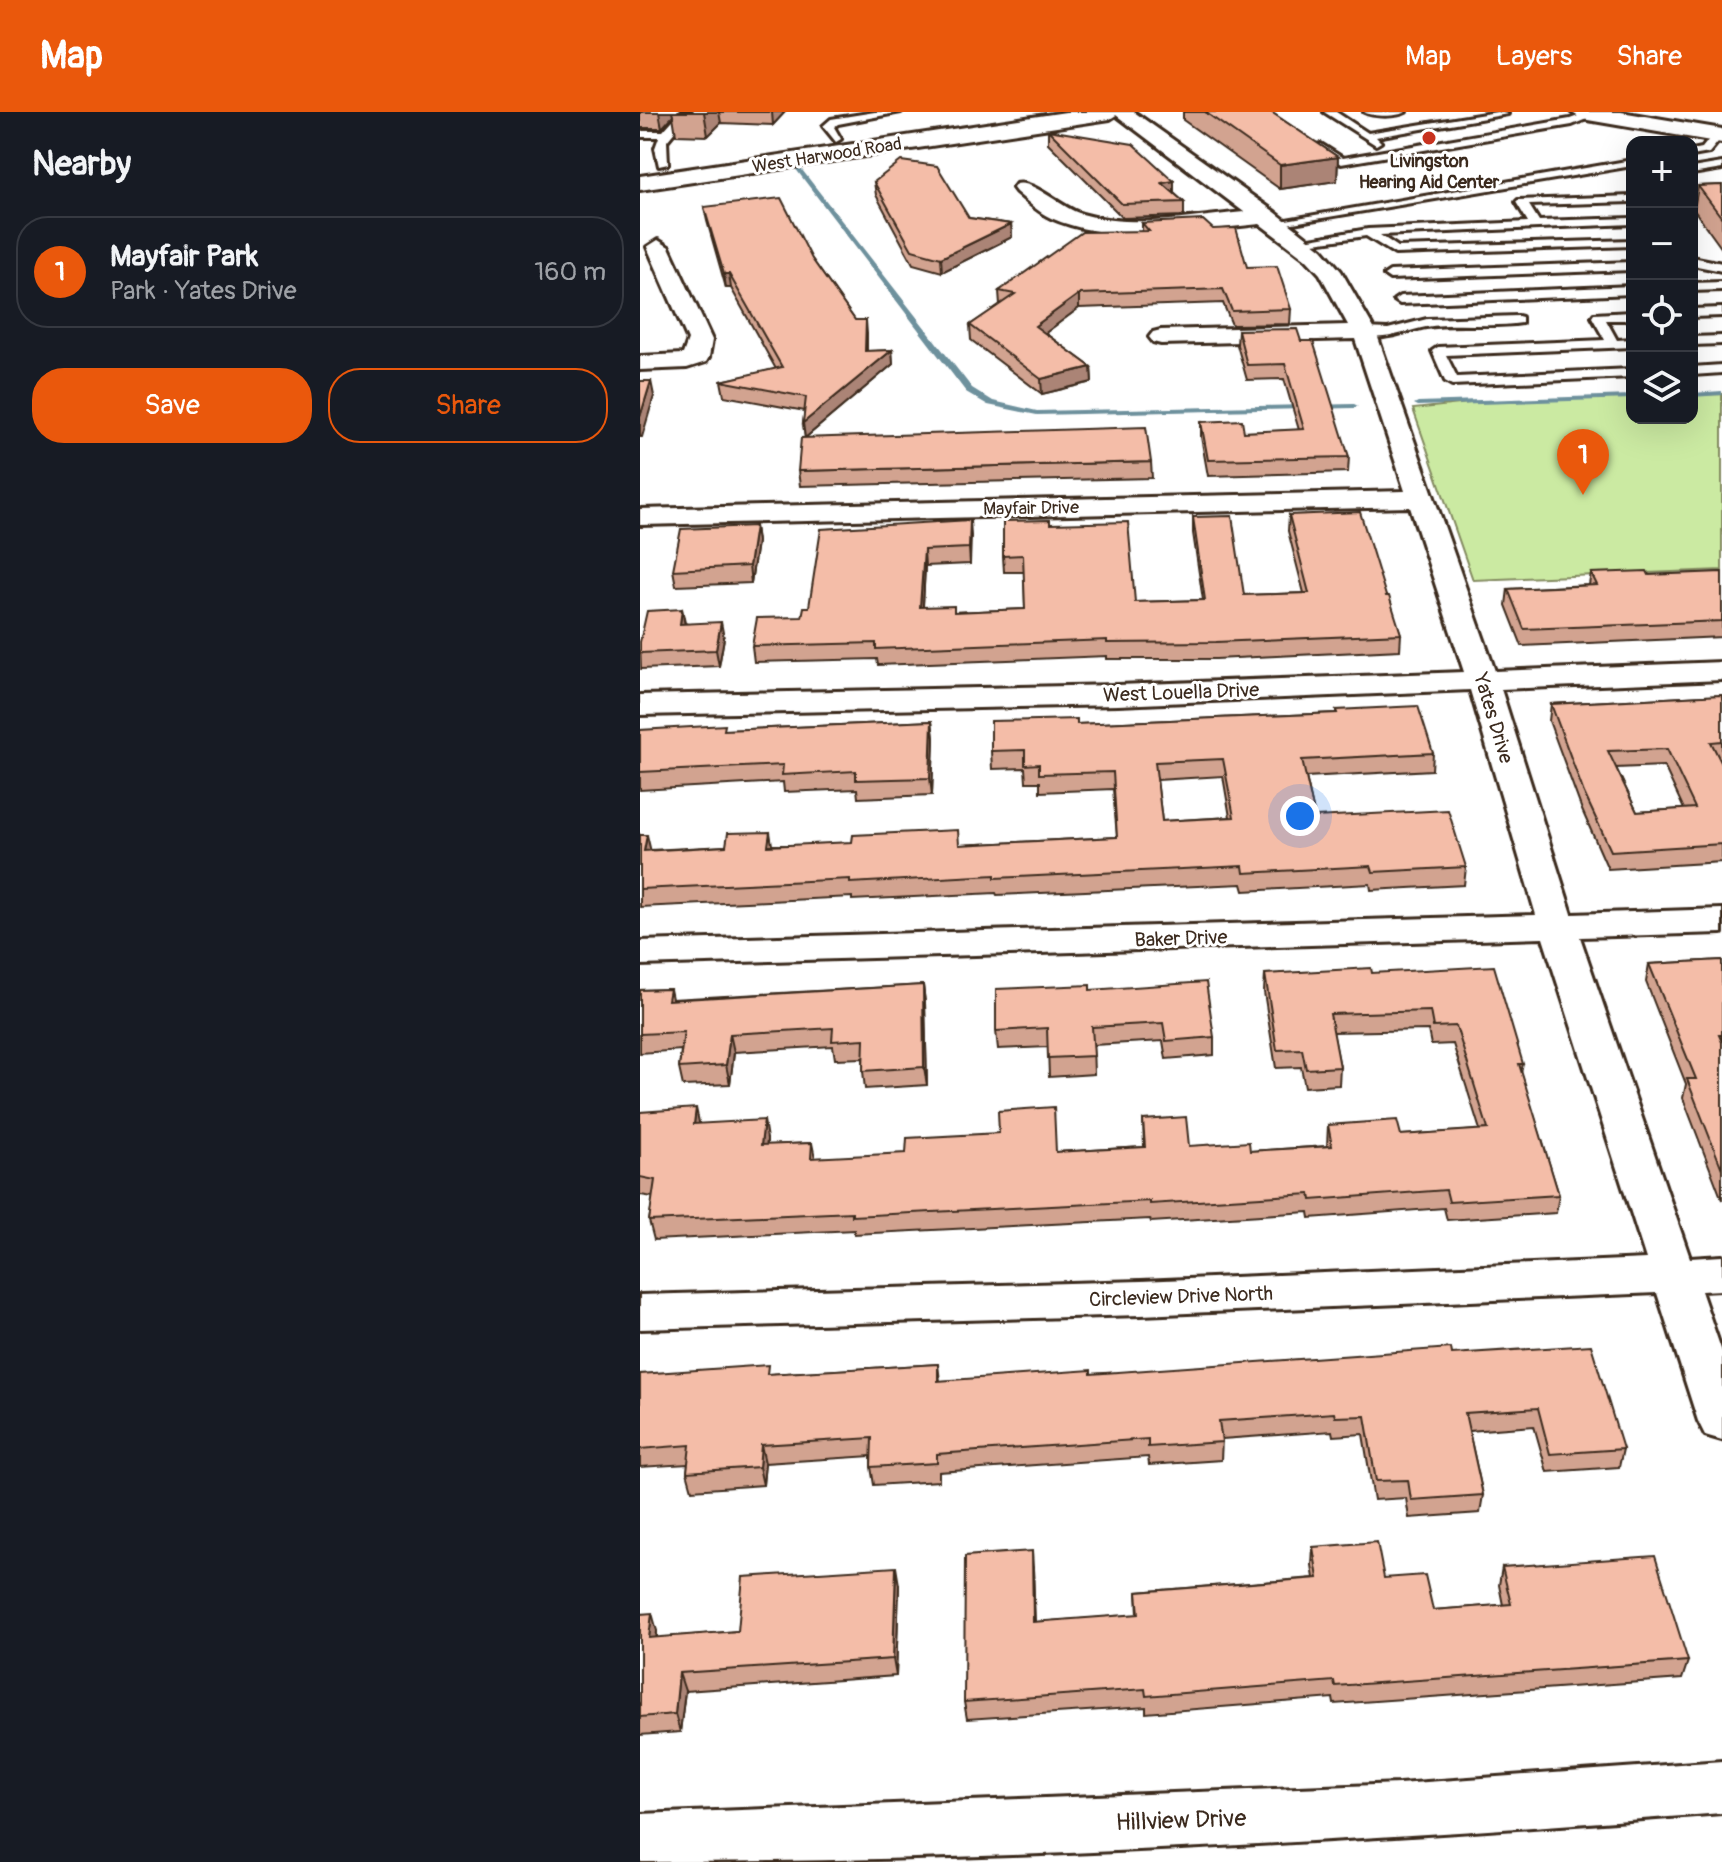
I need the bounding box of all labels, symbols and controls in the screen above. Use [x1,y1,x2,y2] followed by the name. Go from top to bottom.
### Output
[40,32,103,80] text: Map
[1405,39,1451,74] text: Map
[1495,39,1572,74] text: Layers
[1616,39,1682,74] text: Share
[1420,129,1438,147] marker: Livingston Hearing Aid Center
[751,132,904,179] street label: West Harwood Road
[1626,136,1698,424] map controls
[1626,136,1698,208] button: +
[32,143,131,186] text: Nearby
[1359,150,1500,194] place label: Livingston Hearing Aid Center
[1626,208,1698,280] button: −
[110,238,258,275] text: Mayfair Park
[55,256,65,288] text: 1
[534,256,606,288] text: 160 m
[110,275,297,307] text: Park · Yates Drive
[1626,280,1698,352] button: locate
[1626,352,1698,424] button: layers
[32,368,312,443] button: Save
[328,368,608,443] button: Share
[1557,429,1609,495] pin: 1
[983,496,1079,521] street label: Mayfair Drive
[1468,669,1519,767] street label: Yates Drive
[1103,677,1260,708] street label: West Louella Drive
[1280,796,1320,836] your location
[1134,924,1228,953] street label: Baker Drive
[1089,1281,1273,1312] street label: Circleview Drive North
[1115,1804,1247,1837] street label: Hillview Drive

